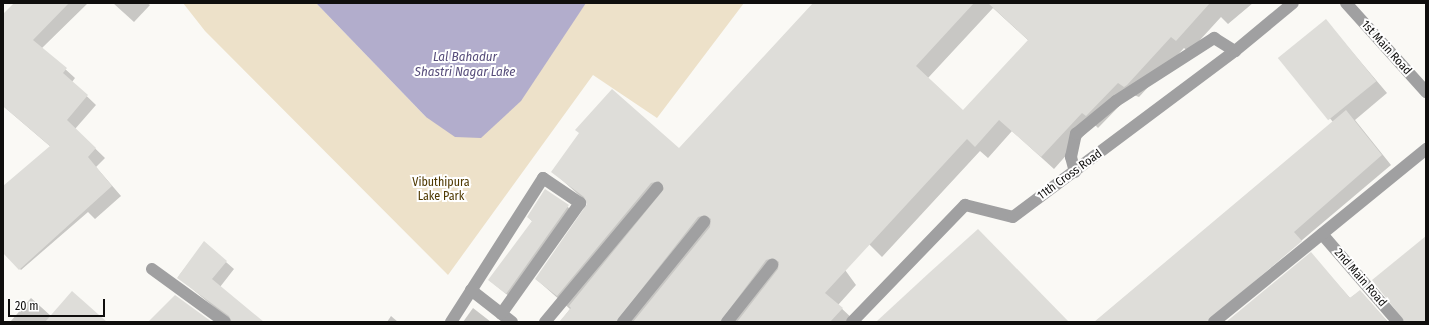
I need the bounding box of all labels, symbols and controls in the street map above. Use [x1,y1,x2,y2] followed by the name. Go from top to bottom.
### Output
[1358,18,1414,78] street label: 1st Main Road
[415,50,515,81] water label: Lal Bahadur Shastri Nagar Lake
[1035,147,1105,203] street label: 11th Cross Road
[412,176,470,204] park label: Vibuthipura Lake Park
[1331,246,1389,310] street label: 2nd Main Road
[10,291,107,317] scale bar
[15,299,39,313] text: 20 m

